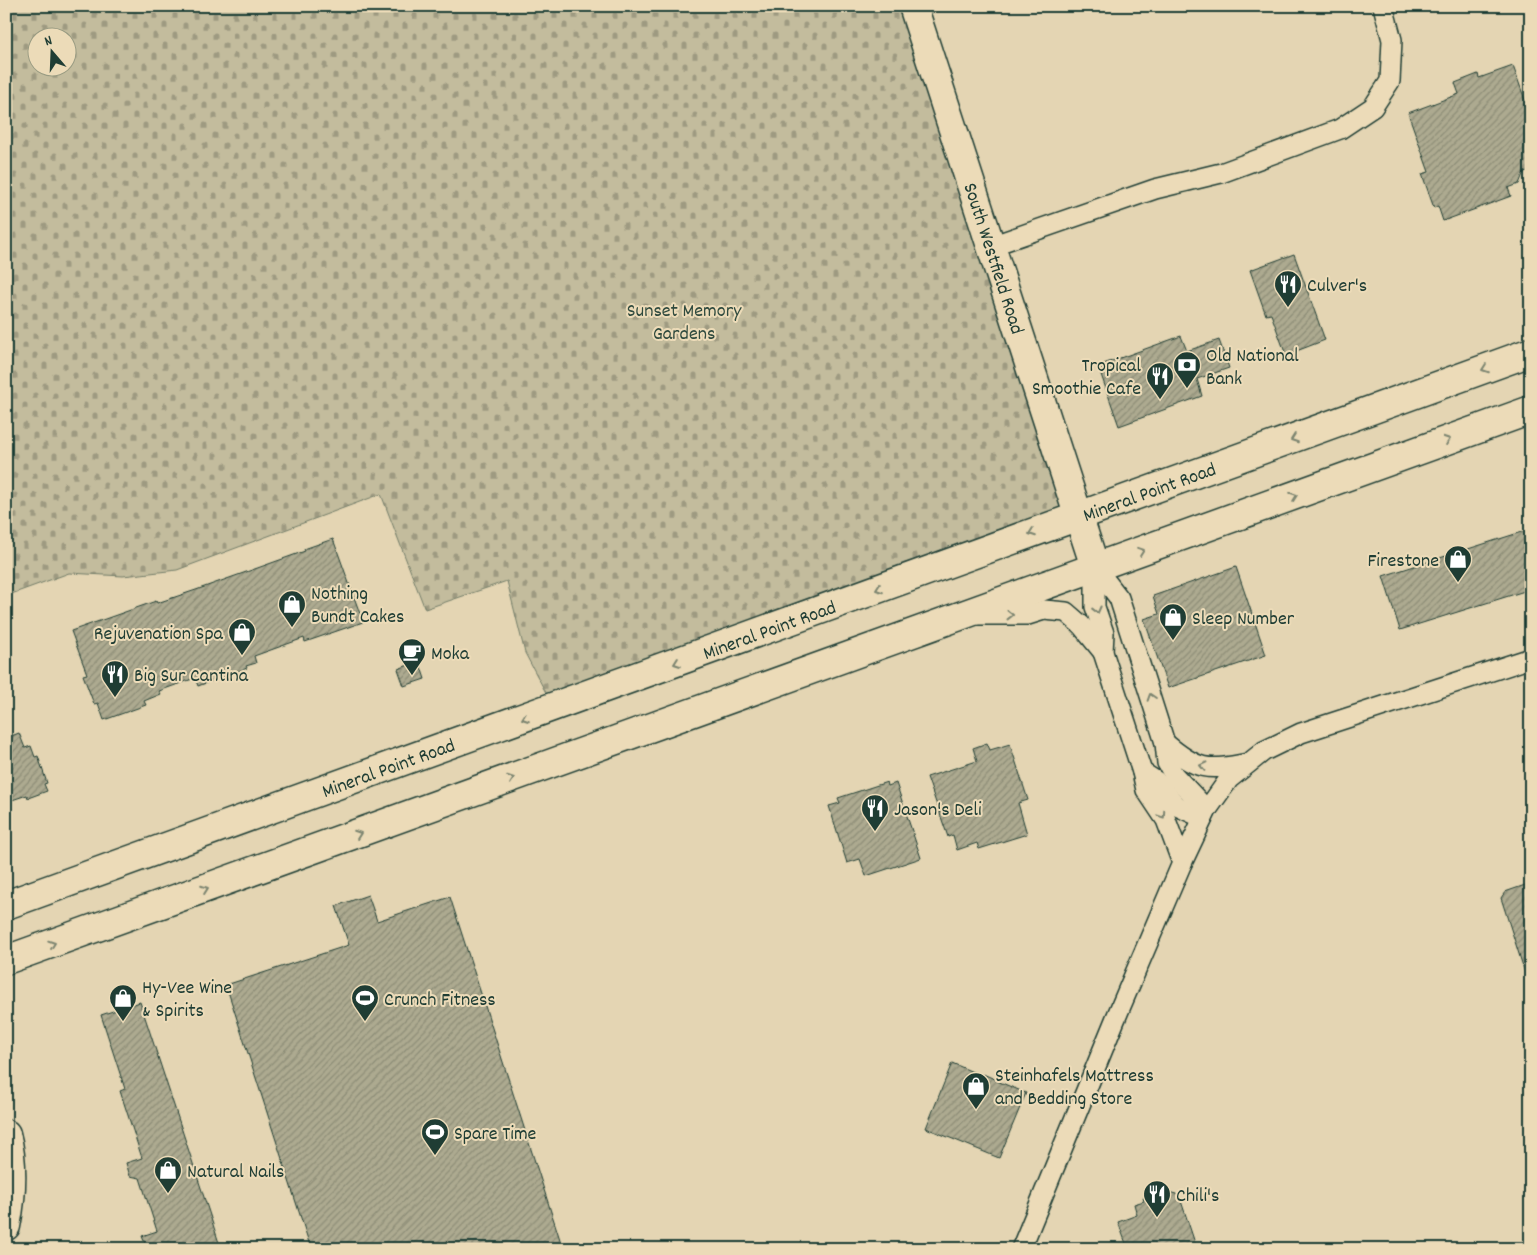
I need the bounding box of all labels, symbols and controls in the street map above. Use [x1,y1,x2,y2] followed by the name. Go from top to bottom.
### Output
[28,28,78,78] north arrow
[42,31,55,52] text: N
[954,180,1030,338] street label: South Westfield Road
[1273,269,1303,308] restaurant icon: Culver's
[1307,273,1367,301] place label: Culver's
[627,298,742,349] park label: Sunset Memory Gardens
[1206,343,1299,394] place label: Old National Bank
[1172,350,1202,389] bank icon: Old National Bank
[1032,353,1141,404] place label: Tropical Smoothie Cafe
[1145,361,1175,400] restaurant icon: Tropical Smoothie Cafe
[1481,363,1490,373] one-way arrow
[1290,433,1299,443] one-way arrow
[1442,436,1450,446] one-way arrow
[1080,457,1221,531] street label: Mineral Point Road
[1289,492,1298,502] one-way arrow
[1028,527,1037,537] one-way arrow
[1443,544,1473,583] shop icon: Firestone
[1137,547,1145,557] one-way arrow
[1367,548,1439,576] place label: Firestone
[311,581,404,632] place label: Nothing Bundt Cakes
[876,583,884,593] one-way arrow
[277,589,307,628] shop icon: Nothing Bundt Cakes
[700,595,841,669] street label: Mineral Point Road
[1158,602,1188,641] shop icon: Sleep Number
[1091,606,1102,615] one-way arrow
[1192,606,1295,634] place label: Sleep Number
[1006,610,1014,620] one-way arrow
[227,617,257,656] shop icon: Rejuvenation Spa
[94,621,224,649] place label: Rejuvenation Spa
[397,637,427,676] cafe icon: Moka
[431,641,470,669] place label: Moka
[674,657,682,667] one-way arrow
[100,659,130,698] restaurant icon: Big Sur Cantina
[134,663,249,691] place label: Big Sur Cantina
[1146,693,1156,701] one-way arrow
[521,712,529,722] one-way arrow
[319,733,460,807] street label: Mineral Point Road
[1199,761,1208,772] one-way arrow
[506,775,515,785] one-way arrow
[860,793,890,832] restaurant icon: Jason's Deli
[894,797,982,825] place label: Jason's Deli
[1156,809,1165,819] one-way arrow
[353,830,362,840] one-way arrow
[200,885,209,895] one-way arrow
[47,940,56,950] one-way arrow
[142,975,232,1026] place label: Hy-Vee Wine & Spirits
[108,983,138,1022] shop icon: Hy-Vee Wine & Spirits
[350,983,380,1022] sports icon: Crunch Fitness
[384,987,496,1015] place label: Crunch Fitness
[995,1063,1154,1114] place label: Steinhafels Mattress and Bedding Store
[961,1071,991,1110] shop icon: Steinhafels Mattress and Bedding Store
[420,1117,450,1156] sports icon: Spare Time
[454,1121,537,1149] place label: Spare Time
[153,1155,183,1194] shop icon: Natural Nails
[187,1159,285,1187] place label: Natural Nails
[1142,1179,1172,1218] restaurant icon: Chili's
[1176,1183,1219,1211] place label: Chili's

